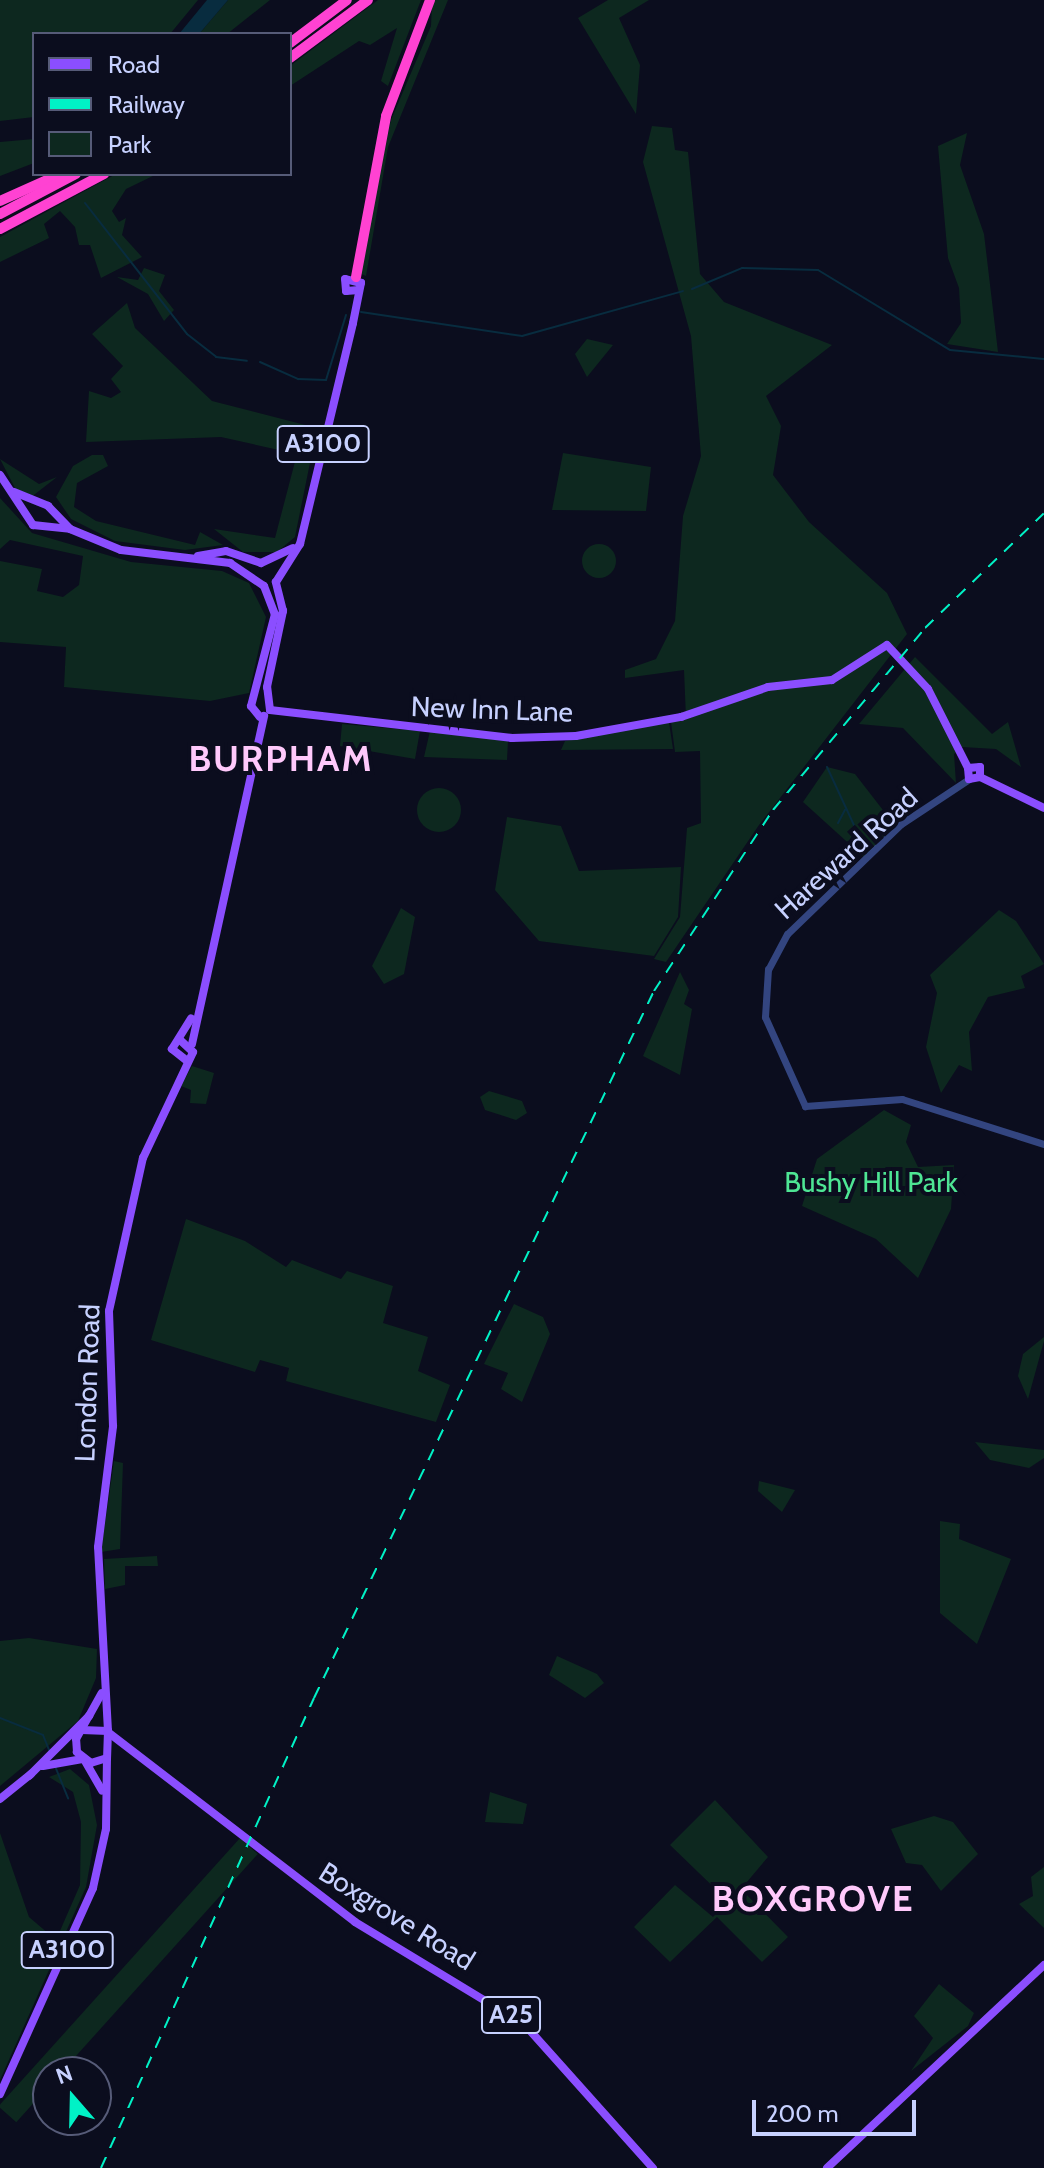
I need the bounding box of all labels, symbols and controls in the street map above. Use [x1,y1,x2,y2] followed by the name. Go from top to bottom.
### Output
[32,32,292,176] legend
[108,50,160,79] text: Road
[108,90,185,119] text: Railway
[108,130,151,159] text: Park
[275,422,371,466] road number: A3100
[410,689,574,729] street label: New Inn Lane
[188,737,374,781] district label: BURPHAM
[768,780,924,926] street label: Hareward Road
[784,1165,958,1199] park label: Bushy Hill Park
[67,1303,107,1463] street label: London Road
[313,1855,481,1977] street label: Boxgrove Road
[712,1877,914,1921] district label: BOXGROVE
[19,1928,115,1972] road number: A3100
[481,1993,541,2037] road number: A25
[32,2056,112,2136] north arrow
[52,2060,76,2090] text: N
[756,2084,920,2134] scale bar
[766,2099,839,2128] text: 200 m

